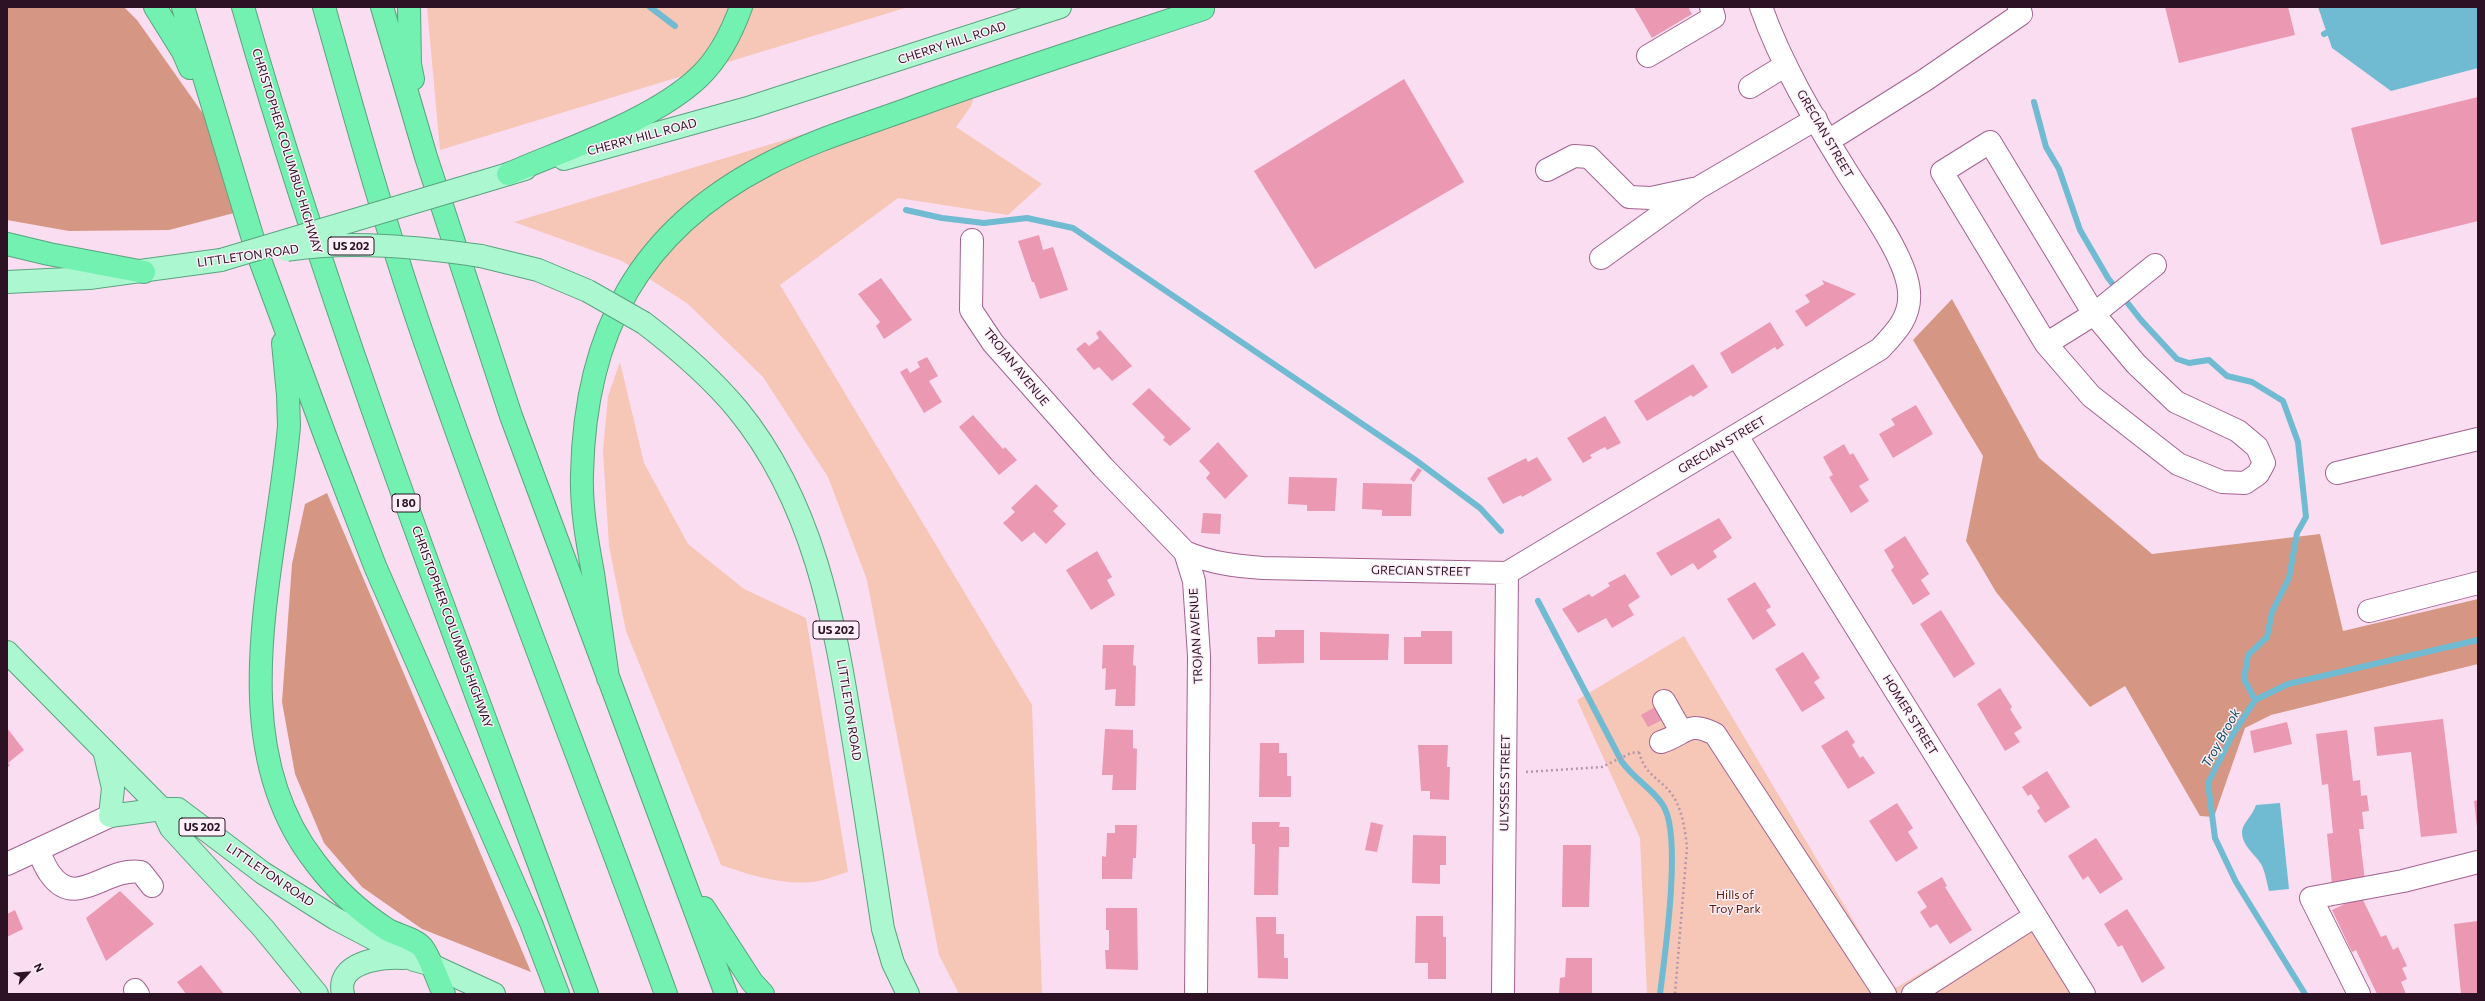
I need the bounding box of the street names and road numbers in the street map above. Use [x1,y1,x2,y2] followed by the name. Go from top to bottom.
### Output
[896,19,1008,67] street label: CHERRY HILL ROAD
[249,47,325,255] street label: CHRISTOPHER COLUMBUS HIGHWAY
[1794,87,1856,181] street label: GRECIAN STREET
[586,115,698,159] street label: CHERRY HILL ROAD
[328,237,374,255] road number: US 202
[196,242,300,270] street label: LITTLETON ROAD
[980,325,1052,409] street label: TROJAN AVENUE
[1676,413,1768,477] street label: GRECIAN STREET
[392,494,420,512] road number: I 80
[409,524,495,730] street label: CHRISTOPHER COLUMBUS HIGHWAY
[1371,563,1471,579] street label: GRECIAN STREET
[1186,588,1206,684] street label: TROJAN AVENUE
[813,621,859,639] road number: US 202
[834,658,864,762] street label: LITTLETON ROAD
[1879,672,1941,758] street label: HOMER STREET
[1497,734,1513,832] street label: ULYSSES STREET
[179,818,225,836] road number: US 202
[223,840,317,910] street label: LITTLETON ROAD

